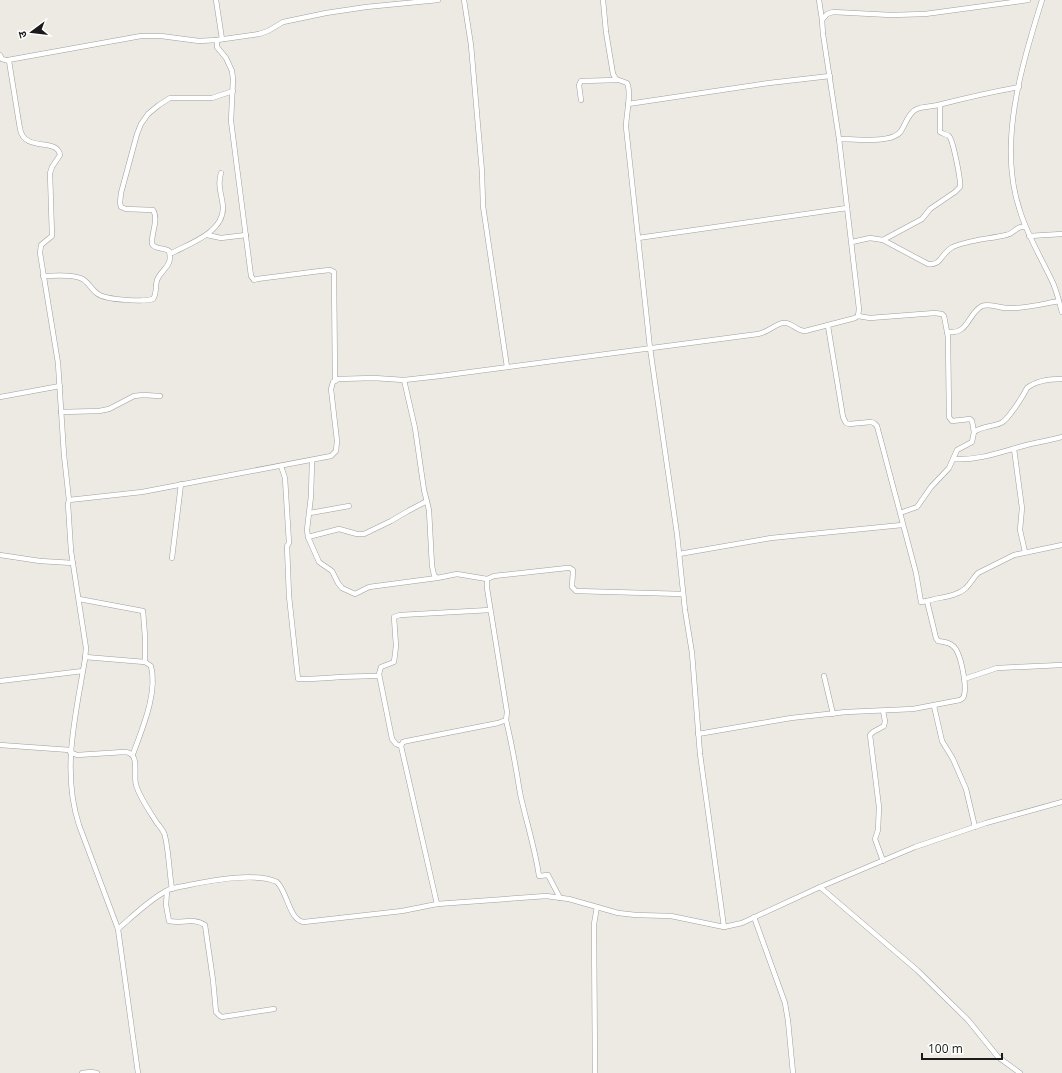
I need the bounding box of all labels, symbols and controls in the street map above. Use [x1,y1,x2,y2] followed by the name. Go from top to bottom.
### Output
[12,12,52,52] north arrow
[14,29,30,40] text: उ
[922,1035,1002,1061] scale bar
[928,1040,963,1057] text: 100 m

